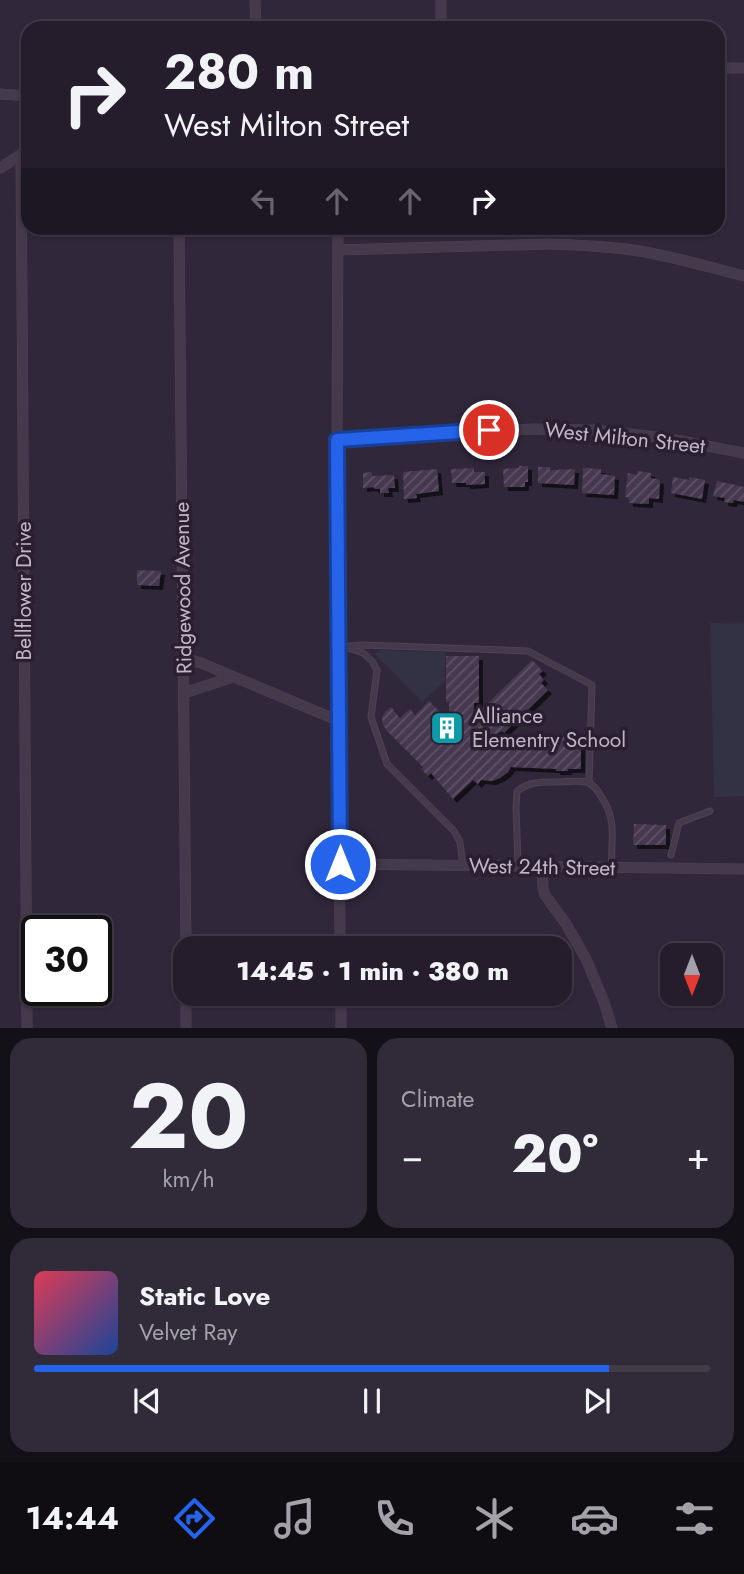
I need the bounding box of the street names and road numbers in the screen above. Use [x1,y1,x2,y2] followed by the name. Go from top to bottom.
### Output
[543,415,707,461] street label: West Milton Street
[166,501,200,674] street label: Ridgewood Avenue
[9,521,39,661] street label: Bellflower Drive
[469,851,615,883] street label: West 24th Street

